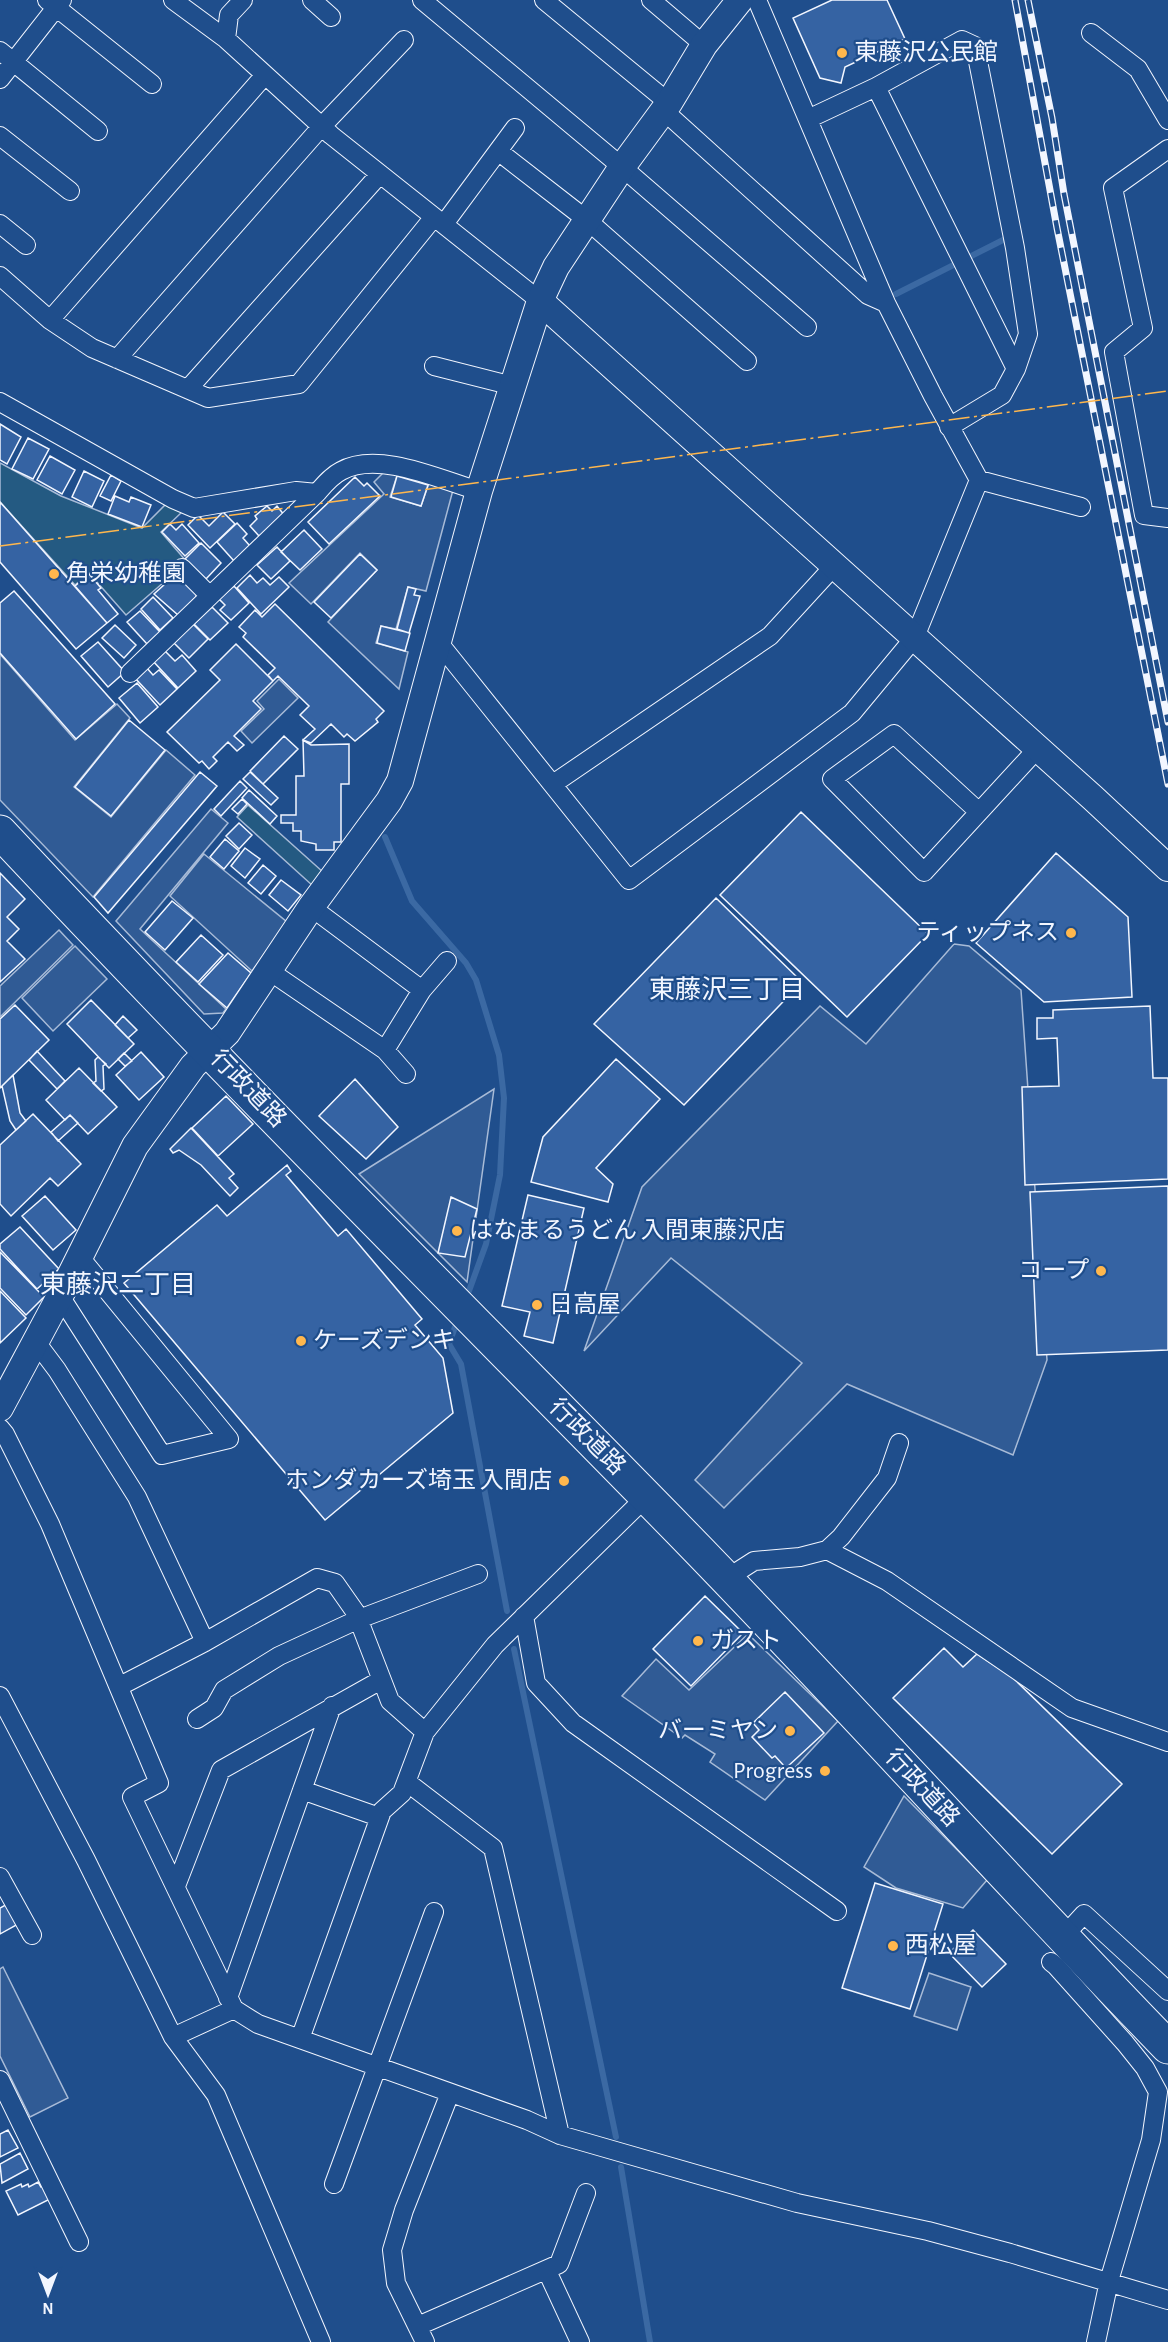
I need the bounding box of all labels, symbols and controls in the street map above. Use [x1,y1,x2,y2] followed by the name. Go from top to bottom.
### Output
[854,39,998,65] place label: 東藤沢公民館
[835,46,849,60] marker: 東藤沢公民館
[66,560,186,586] place label: 角栄幼稚園
[47,567,61,581] marker: 角栄幼稚園
[916,920,1059,945] place label: ティップネス
[1064,926,1078,940] marker: ティップネス
[649,976,805,1003] district label: 東藤沢三丁目
[206,1045,291,1132] street label: 行政道路
[469,1217,785,1243] place label: はなまるうどん 入間東藤沢店
[450,1224,464,1238] marker: はなまるうどん 入間東藤沢店
[1018,1258,1089,1283] place label: コープ
[1094,1264,1108,1278] marker: コープ
[40,1271,196,1298] district label: 東藤沢二丁目
[549,1291,621,1317] place label: 日高屋
[530,1298,544,1312] marker: 日高屋
[313,1327,456,1353] place label: ケーズデンキ
[294,1334,308,1348] marker: ケーズデンキ
[545,1393,631,1479] street label: 行政道路
[285,1467,552,1493] place label: ホンダカーズ埼玉 入間店
[557,1474,571,1488] marker: ホンダカーズ埼玉 入間店
[710,1628,782,1653] place label: ガスト
[691,1634,705,1648] marker: ガスト
[658,1718,778,1743] place label: バーミヤン
[783,1724,797,1738] marker: バーミヤン
[880,1743,965,1831] street label: 行政道路
[733,1759,813,1783] place label: Progress
[818,1764,832,1778] marker: Progress
[905,1932,977,1958] place label: 西松屋
[886,1939,900,1953] marker: 西松屋
[18,2264,78,2324] north arrow
[42,2300,54,2316] text: N

